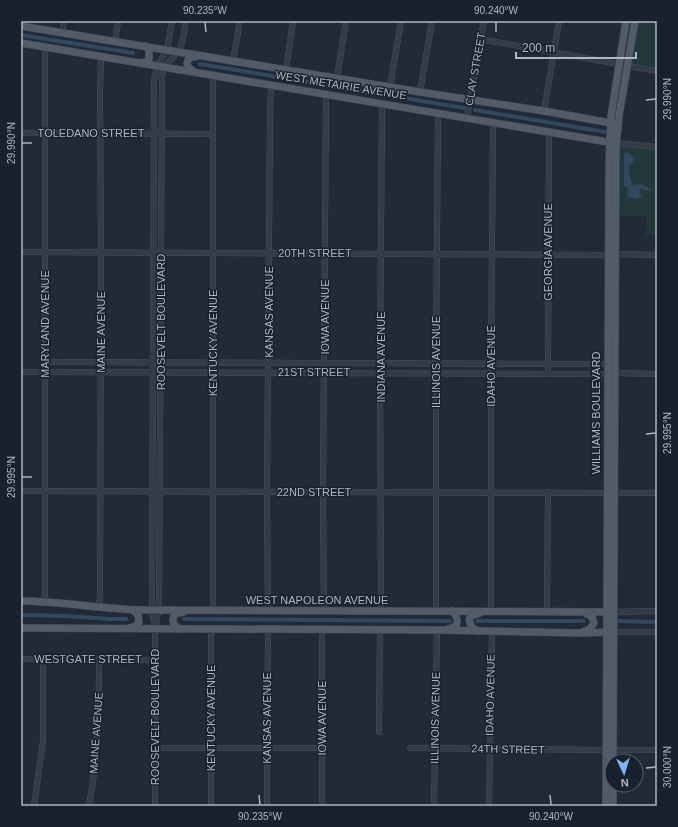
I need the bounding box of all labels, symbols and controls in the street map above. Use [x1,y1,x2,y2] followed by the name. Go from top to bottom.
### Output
[183,5,228,16] text: 90.235°W
[474,5,519,16] text: 90.240°W
[463,31,487,107] street label: CLAY STREET
[516,34,636,60] scale bar
[522,41,555,55] text: 200 m
[275,69,407,101] street label: WEST METAIRIE AVENUE
[662,78,673,120] text: 29.990°N
[6,122,17,164] text: 29.990°N
[38,127,145,139] street label: TOLEDANO STREET
[542,203,554,301] street label: GEORGIA AVENUE
[278,247,352,259] street label: 20TH STREET
[155,254,167,390] street label: ROOSEVELT BOULEVARD
[263,266,275,358] street label: KANSAS AVENUE
[39,270,51,378] street label: MARYLAND AVENUE
[319,279,331,355] street label: IOWA AVENUE
[207,290,219,396] street label: KENTUCKY AVENUE
[95,291,107,373] street label: MAINE AVENUE
[375,312,387,402] street label: INDIANA AVENUE
[430,316,442,408] street label: ILLINOIS AVENUE
[485,325,497,407] street label: IDAHO AVENUE
[590,352,602,474] street label: WILLIAMS BOULEVARD
[278,366,351,378] street label: 21ST STREET
[662,412,673,454] text: 29.995°N
[6,456,17,498] text: 29.995°N
[277,486,352,498] street label: 22ND STREET
[246,594,388,606] street label: WEST NAPOLEON AVENUE
[149,649,161,785] street label: ROOSEVELT BOULEVARD
[34,653,142,665] street label: WESTGATE STREET
[483,654,497,736] street label: IDAHO AVENUE
[205,665,217,771] street label: KENTUCKY AVENUE
[261,672,273,764] street label: KANSAS AVENUE
[428,672,442,764] street label: ILLINOIS AVENUE
[316,680,328,756] street label: IOWA AVENUE
[87,692,105,774] street label: MAINE AVENUE
[471,742,545,756] street label: 24TH STREET
[662,746,673,788] text: 30.000°N
[604,753,644,793] north arrow
[620,777,629,789] text: N
[238,811,283,822] text: 90.235°W
[529,811,574,822] text: 90.240°W

